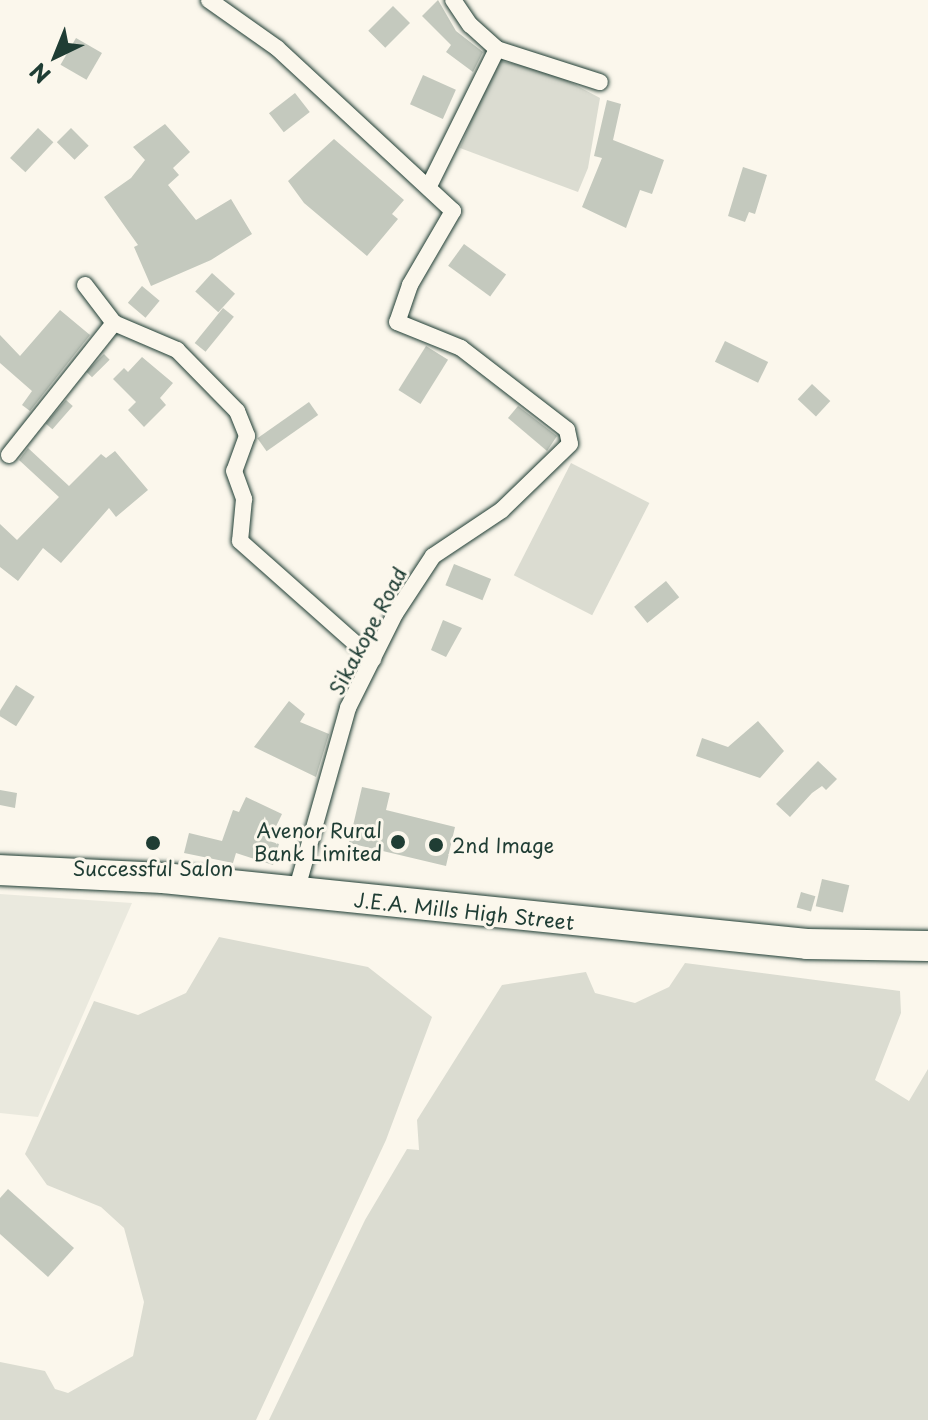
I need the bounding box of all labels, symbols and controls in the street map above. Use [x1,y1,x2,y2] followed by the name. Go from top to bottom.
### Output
[16,16,96,96] north arrow
[22,56,57,92] text: N
[324,563,412,699] street label: Sikakope Road
[254,818,382,865] place label: Avenor Rural Bank Limited
[389,833,407,851] marker: Avenor Rural Bank Limited
[452,833,555,857] place label: 2nd Image
[144,834,162,852] marker: Successful Salon
[427,836,445,854] marker: 2nd Image
[73,856,233,880] place label: Successful Salon
[352,887,576,935] street label: J.E.A. Mills High Street

